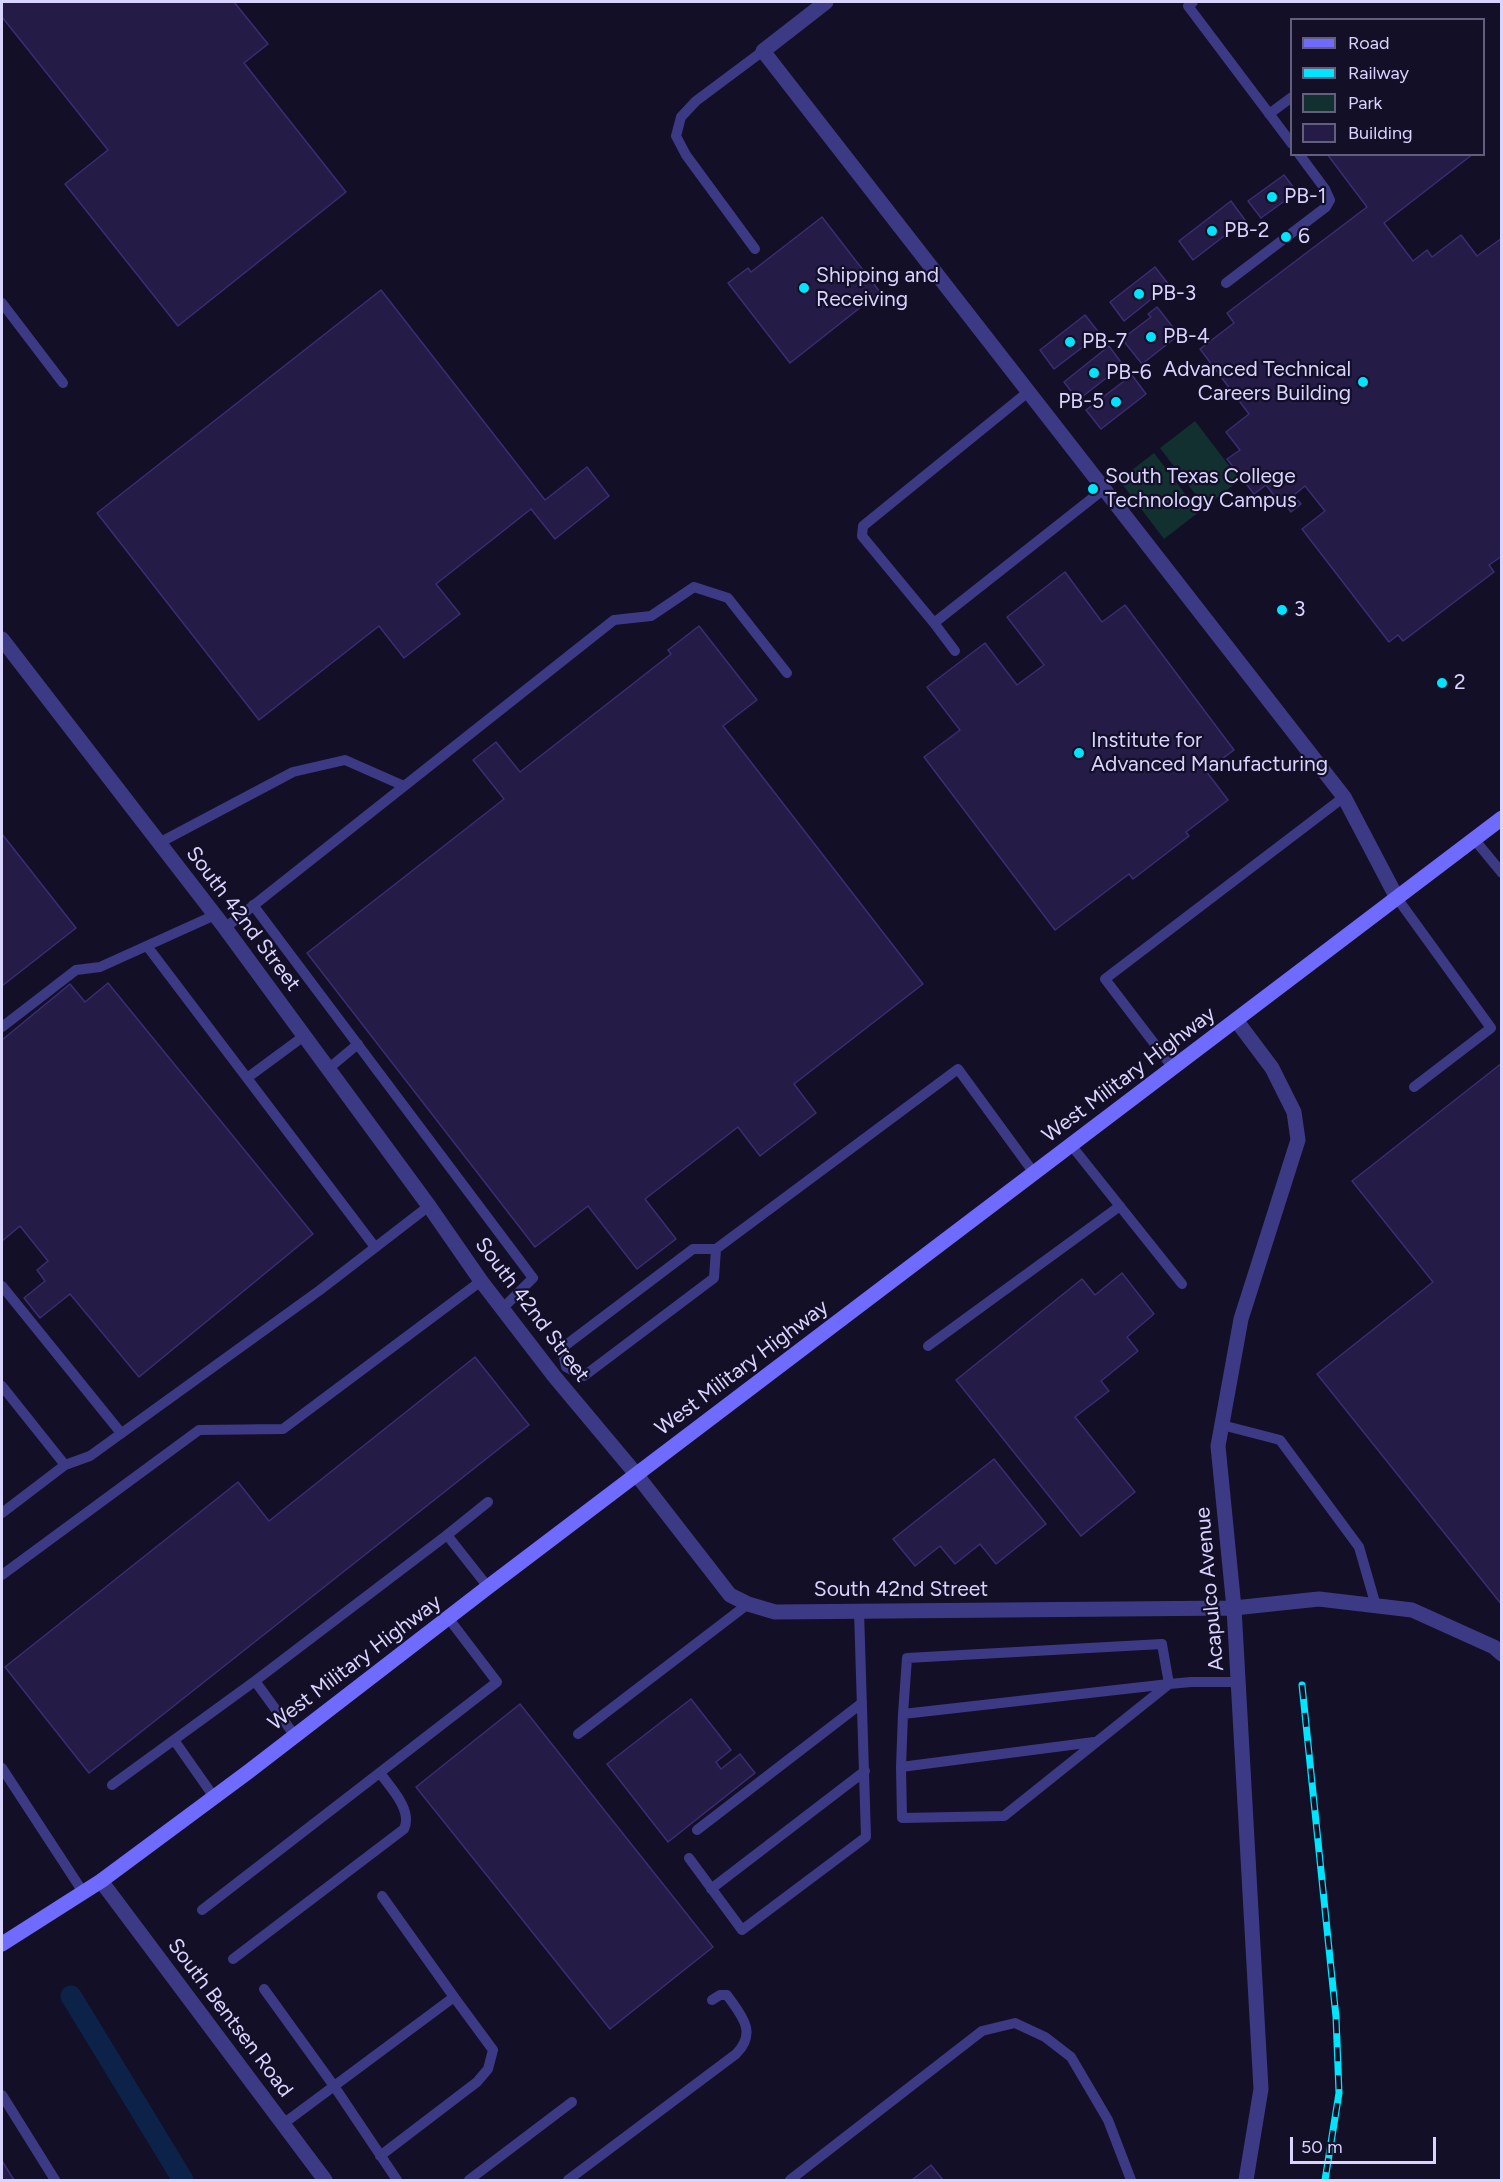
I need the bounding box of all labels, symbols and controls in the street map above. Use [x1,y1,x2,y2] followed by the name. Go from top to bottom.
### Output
[1290,18,1485,156] legend
[1348,32,1389,54] text: Road
[1348,62,1409,84] text: Railway
[1348,92,1382,114] text: Park
[1348,122,1413,144] text: Building
[1284,184,1326,210] place label: PB-1
[1265,190,1279,204] marker: PB-1
[1224,218,1269,244] place label: PB-2
[1205,224,1219,238] marker: PB-2
[1298,224,1310,250] place label: 6
[1279,230,1293,244] marker: 6
[816,263,939,313] place label: Shipping and Receiving
[797,281,811,295] marker: Shipping and Receiving
[1151,281,1196,307] place label: PB-3
[1132,287,1146,301] marker: PB-3
[1163,324,1210,350] place label: PB-4
[1082,329,1127,355] place label: PB-7
[1144,330,1158,344] marker: PB-4
[1063,335,1077,349] marker: PB-7
[1163,357,1351,407] place label: Advanced Technical Careers Building
[1106,360,1152,386] place label: PB-6
[1087,366,1101,380] marker: PB-6
[1356,375,1370,389] marker: Advanced Technical Careers Building
[1058,389,1104,415] place label: PB-5
[1109,395,1123,409] marker: PB-5
[1105,464,1297,514] place label: South Texas College Technology Campus
[1086,482,1100,496] marker: South Texas College Technology Campus
[1294,597,1305,623] place label: 3
[1275,603,1289,617] marker: 3
[1454,670,1466,696] place label: 2
[1435,676,1449,690] marker: 2
[1091,728,1328,778] place label: Institute for Advanced Manufacturing
[1072,746,1086,760] marker: Institute for Advanced Manufacturing
[180,842,306,996] street label: South 42nd Street
[1038,1002,1220,1148] street label: West Military Highway
[469,1233,595,1387] street label: South 42nd Street
[651,1295,833,1441] street label: West Military Highway
[1190,1506,1230,1672] street label: Acapulco Avenue
[814,1577,988,1603] street label: South 42nd Street
[264,1590,446,1736] street label: West Military Highway
[162,1934,298,2102] street label: South Bentsen Road
[1293,2125,1438,2163] scale bar
[1301,2136,1343,2158] text: 50 m

